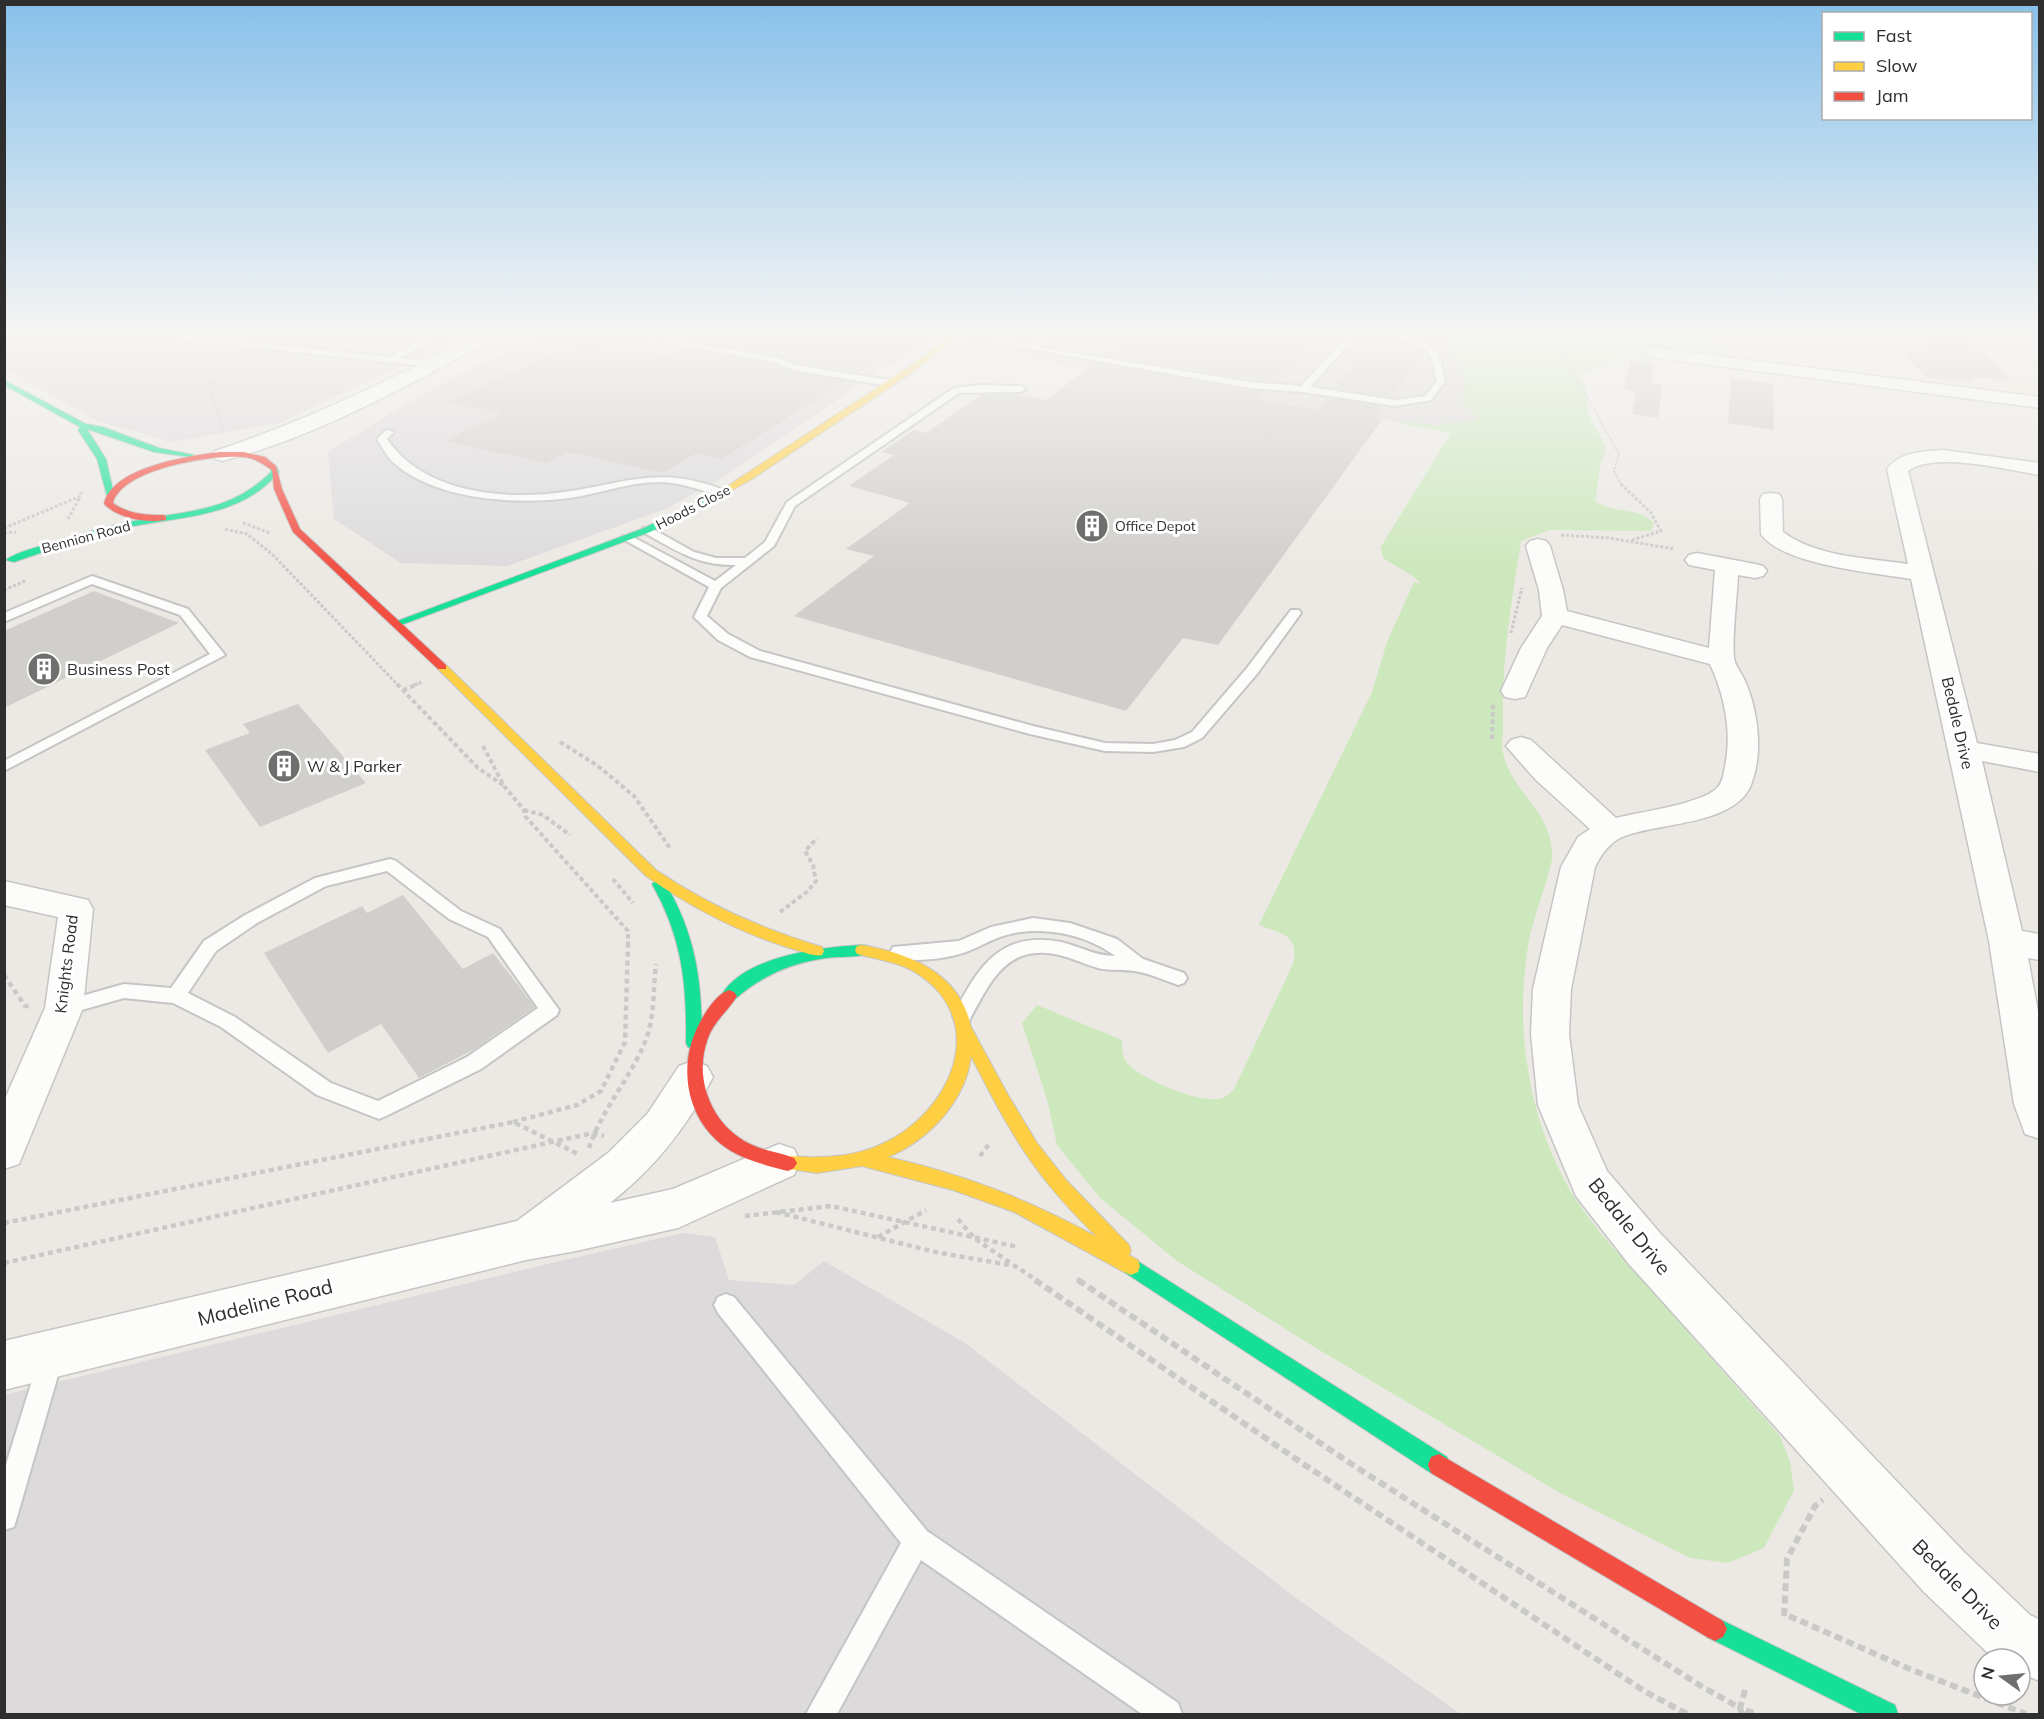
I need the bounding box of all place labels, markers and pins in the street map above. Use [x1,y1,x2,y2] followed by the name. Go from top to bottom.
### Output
[1074,508,1110,544] building icon: Office Depot
[1115,517,1196,535] place label: Office Depot
[26,651,62,687] building icon: Business Post
[67,659,170,679] place label: Business Post
[266,748,302,784] building icon: W & J Parker
[307,756,402,776] place label: W & J Parker

